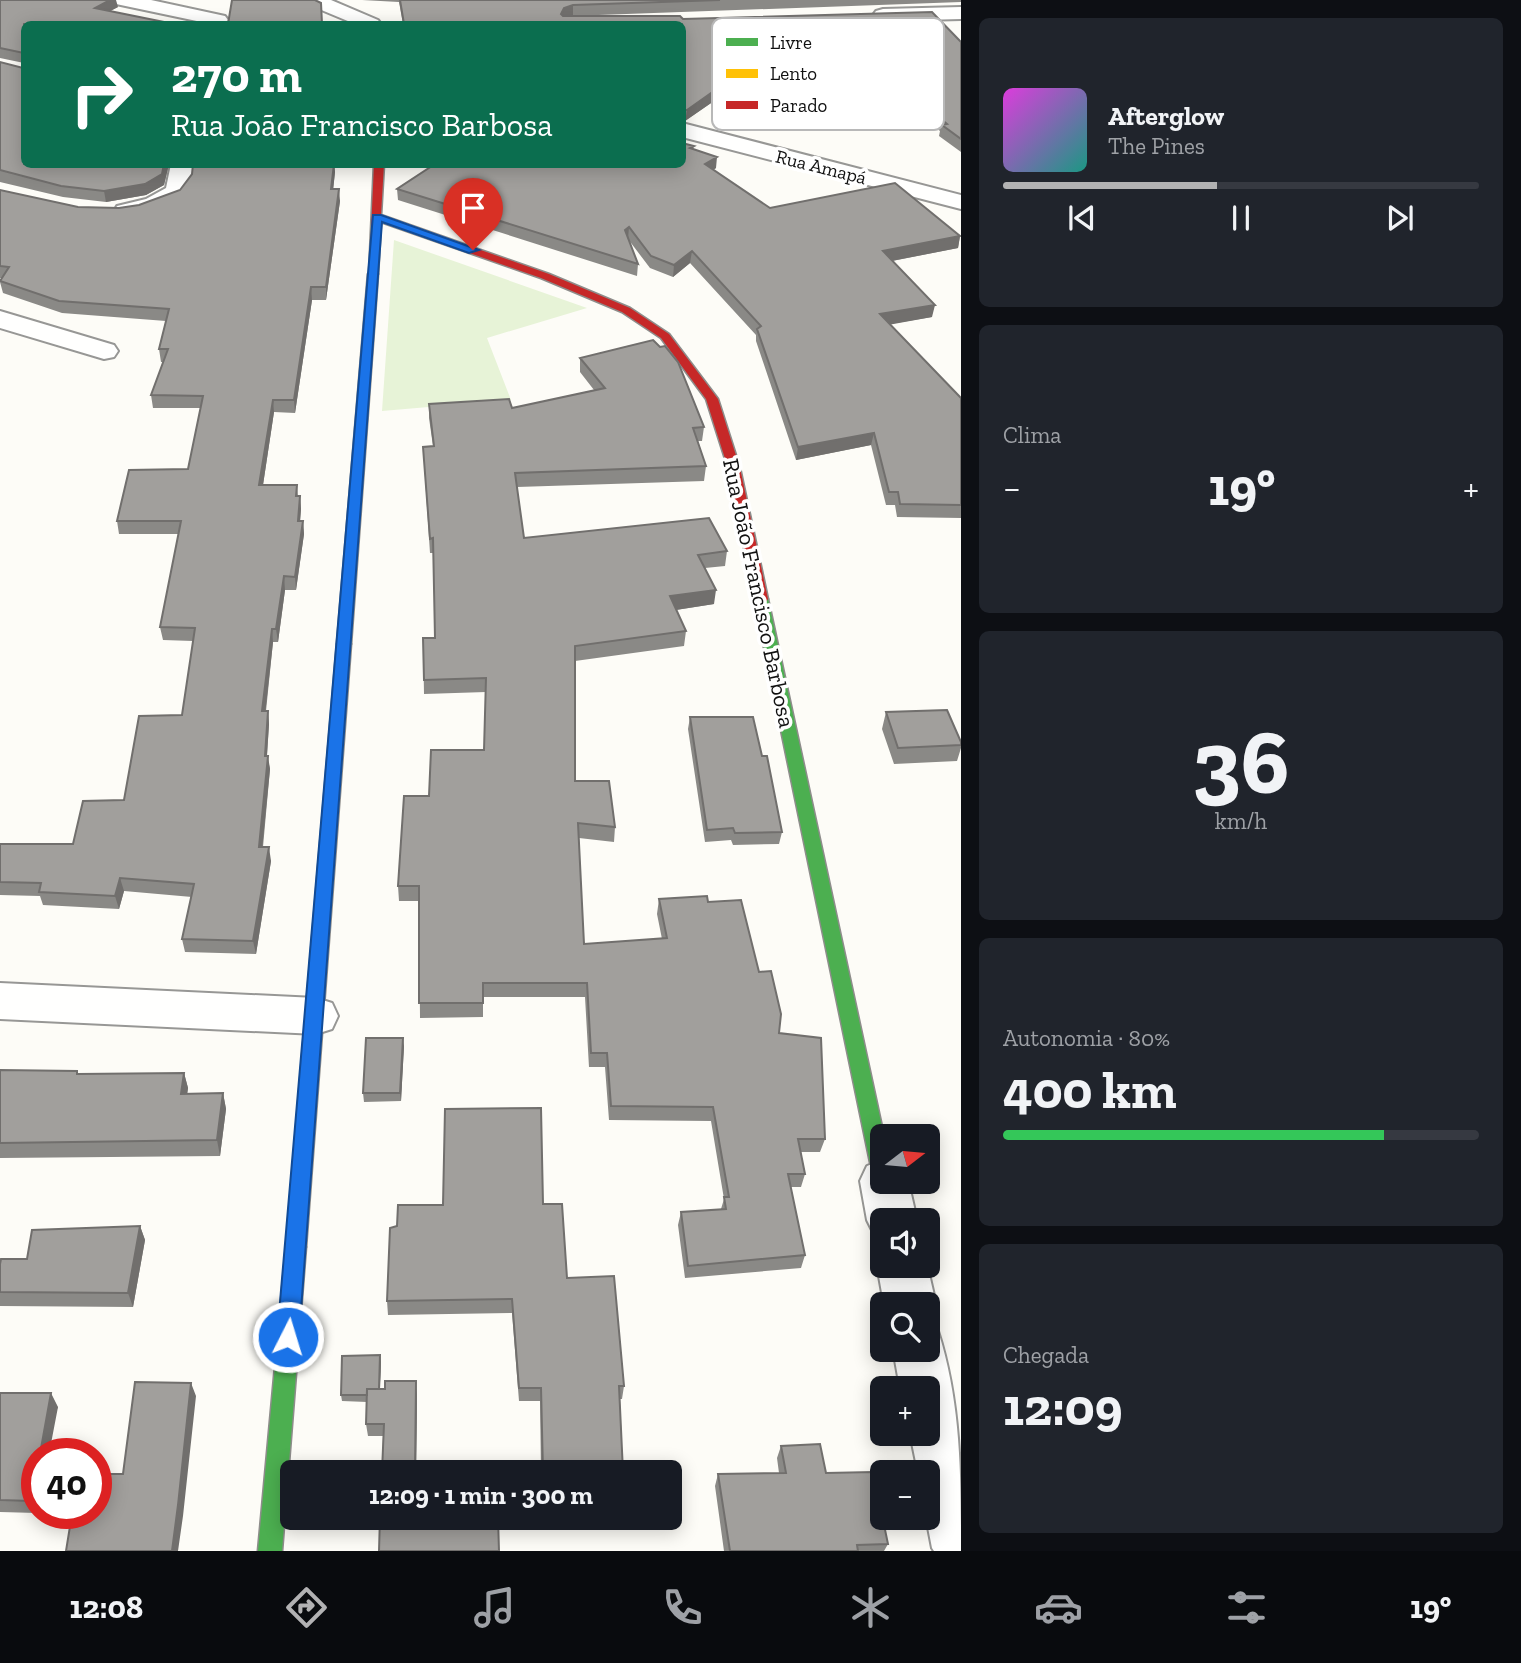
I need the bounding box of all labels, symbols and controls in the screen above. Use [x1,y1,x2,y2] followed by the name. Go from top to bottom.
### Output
[712,18,944,130] legend
[770,31,812,54] text: Livre
[171,46,302,105] text: 270 m
[56,49,147,140] icon: right
[770,62,817,85] text: Lento
[770,94,828,117] text: Parado
[1108,100,1224,132] text: Afterglow
[171,106,553,144] text: Rua João Francisco Barbosa
[1108,132,1205,160] text: The Pines
[773,145,869,189] street label: Rua Amapá
[443,178,503,250] pin
[454,189,492,227] icon: arrive
[1063,199,1101,237] icon: previous
[1222,199,1260,237] icon: pause
[1381,199,1419,237] icon: next
[1003,421,1061,449] text: Clima
[717,456,801,730] street label: Rua João Francisco Barbosa
[1208,456,1275,518] text: 19°
[1003,465,1021,511] text: −
[1463,465,1479,511] text: +
[1192,707,1290,816] text: 36
[1215,807,1267,835] text: km/h
[1003,1024,1170,1052] text: Autonomia · 80%
[1003,1059,1177,1121] text: 400 km
[870,1124,940,1194] north arrow
[870,1124,940,1530] map controls
[870,1208,940,1278] button: sound
[870,1292,940,1362] button: search
[251,1300,325,1374] position arrow
[1003,1341,1089,1369] text: Chegada
[870,1376,940,1446] button: +
[1003,1376,1123,1438] text: 12:09
[21,1438,112,1529] speed limit sign: 40
[870,1460,940,1530] button: −
[369,1479,593,1511] text: 12:09 · 1 min · 300 m
[282,1583,331,1632] icon: directions
[470,1583,519,1632] icon: music
[658,1583,707,1632] icon: phone
[846,1583,895,1632] icon: climate
[1034,1583,1083,1632] icon: car
[1222,1583,1271,1632] icon: filters
[69,1588,143,1626] text: 12:08
[1410,1588,1451,1626] text: 19°

